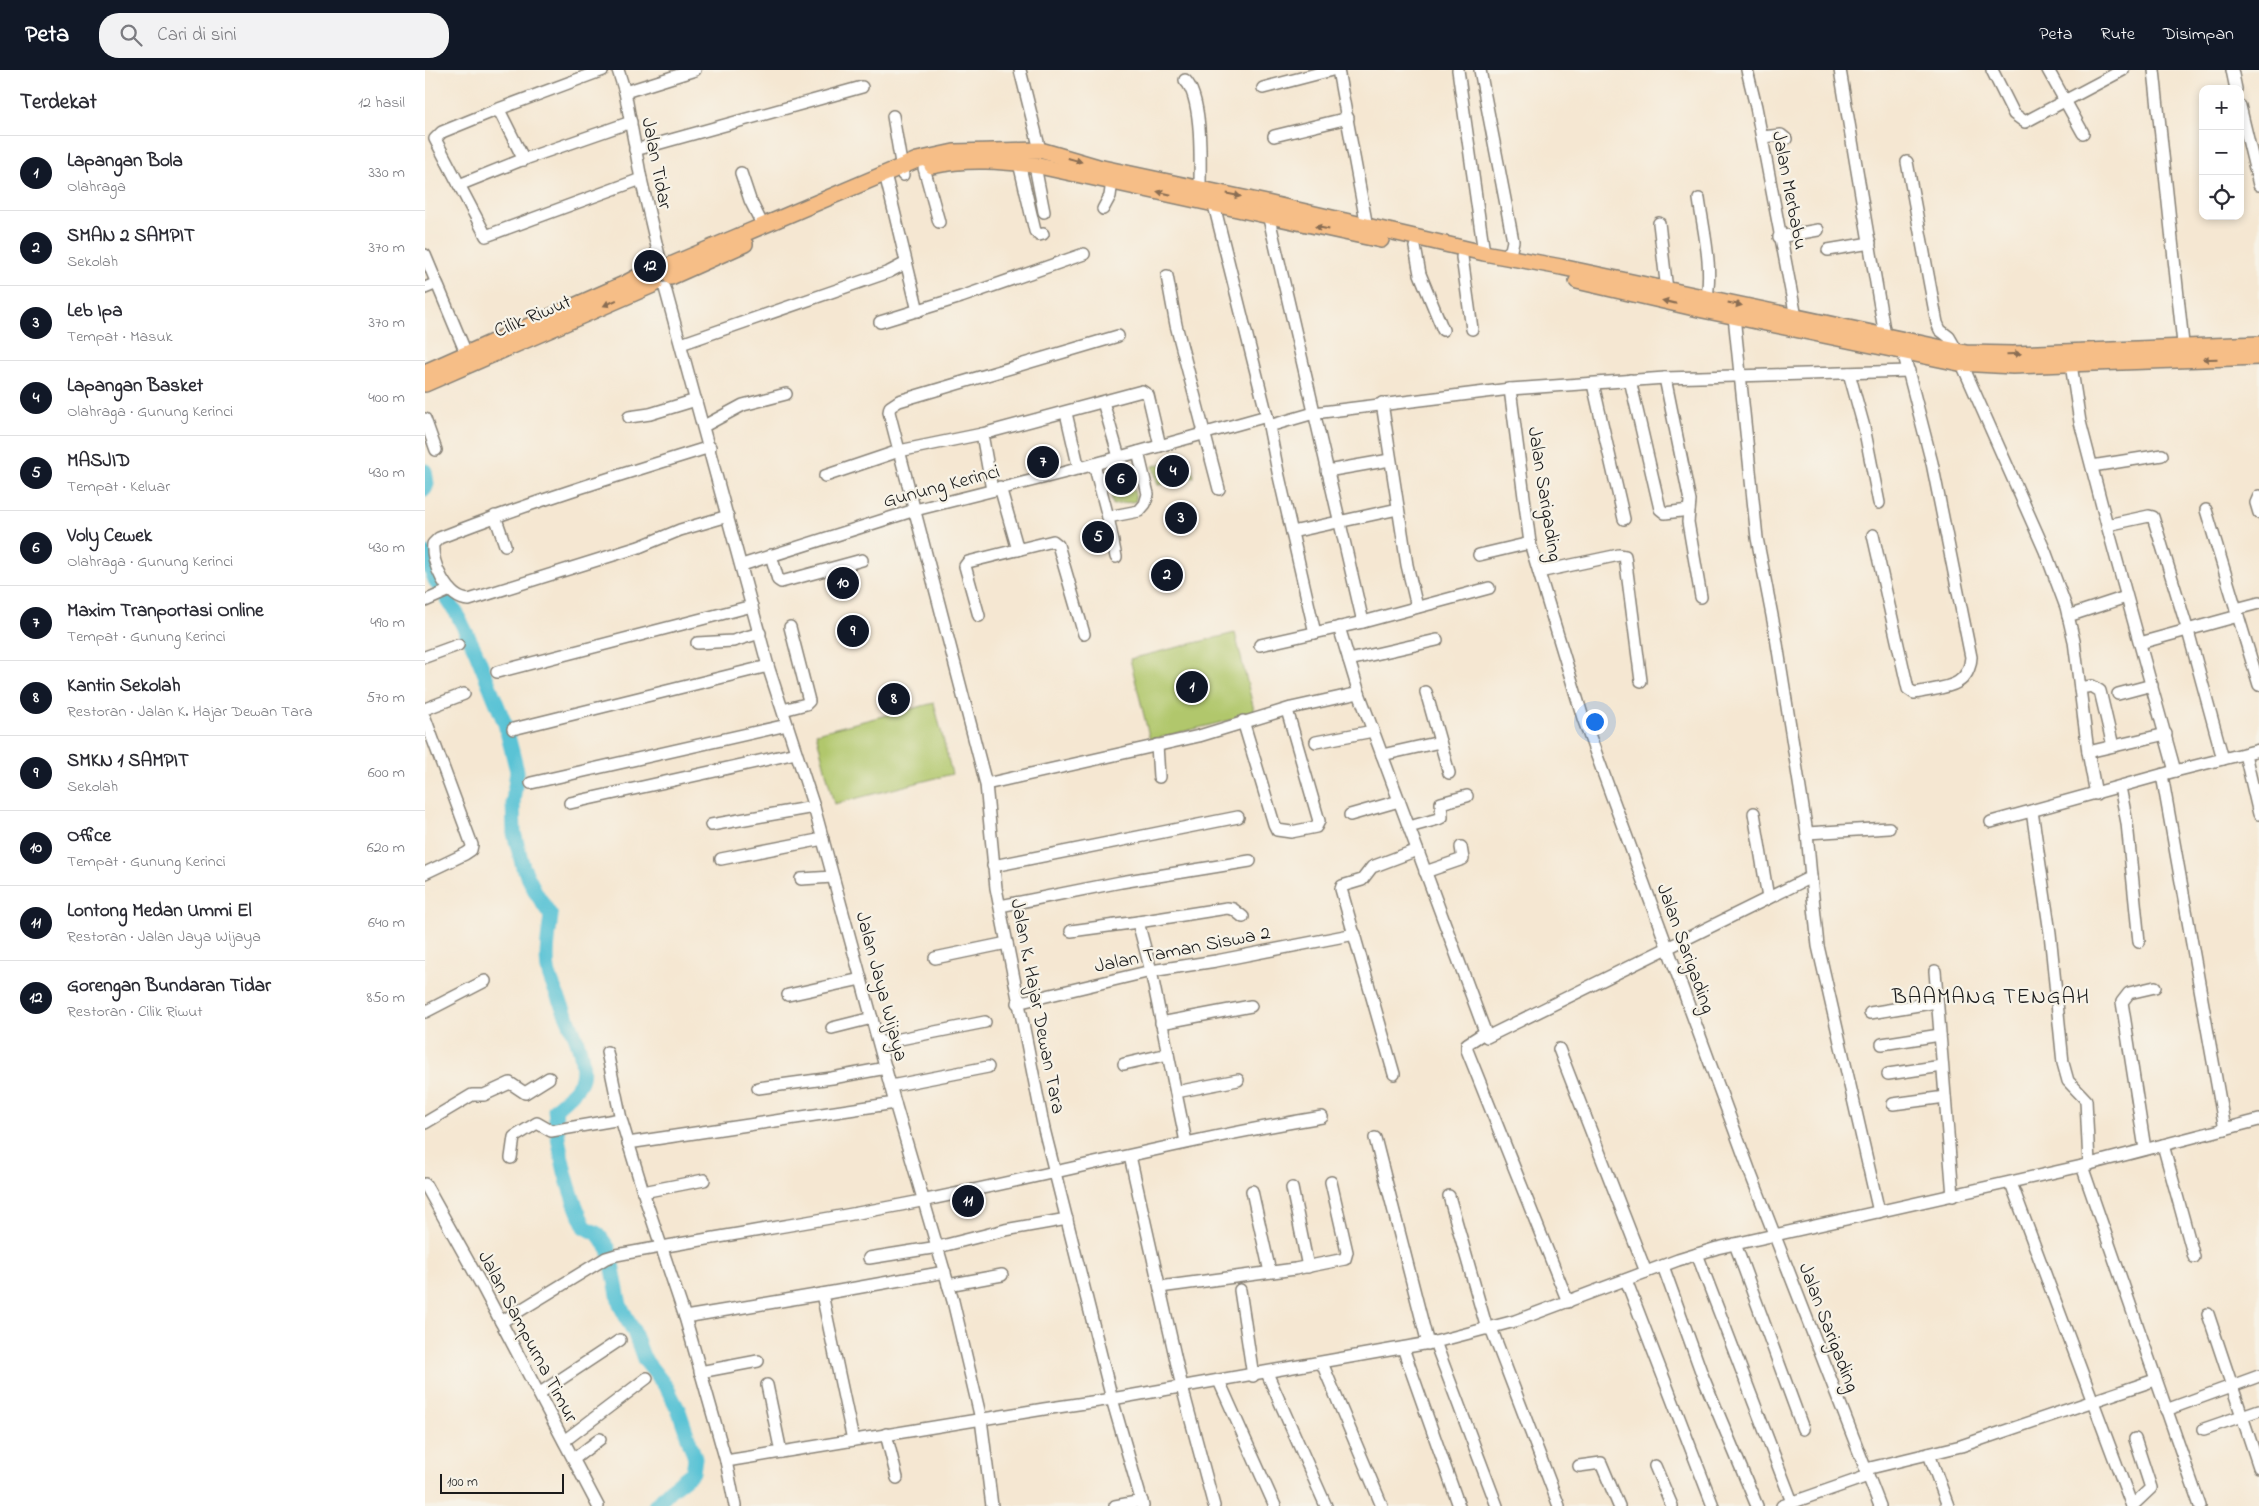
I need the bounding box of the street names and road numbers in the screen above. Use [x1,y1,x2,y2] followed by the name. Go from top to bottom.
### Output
[632,115,679,213] street label: Jalan Tidar
[1763,129,1814,252] street label: Jalan Merbabu
[490,288,576,347] street label: Cilik Riwut
[1518,425,1569,564] street label: Jalan Sarigading
[880,458,1004,518] street label: Gunung Kerinci
[1647,880,1722,1018] street label: Jalan Sarigading
[1001,896,1072,1116] street label: Jalan K. Hajar Dewan Tara
[847,909,915,1065] street label: Jalan Jaya Wijaya
[1092,919,1273,982] street label: Jalan Taman Siswa 2
[469,1246,585,1429] street label: Jalan Sampurna Timur
[1789,1259,1866,1397] street label: Jalan Sarigading

